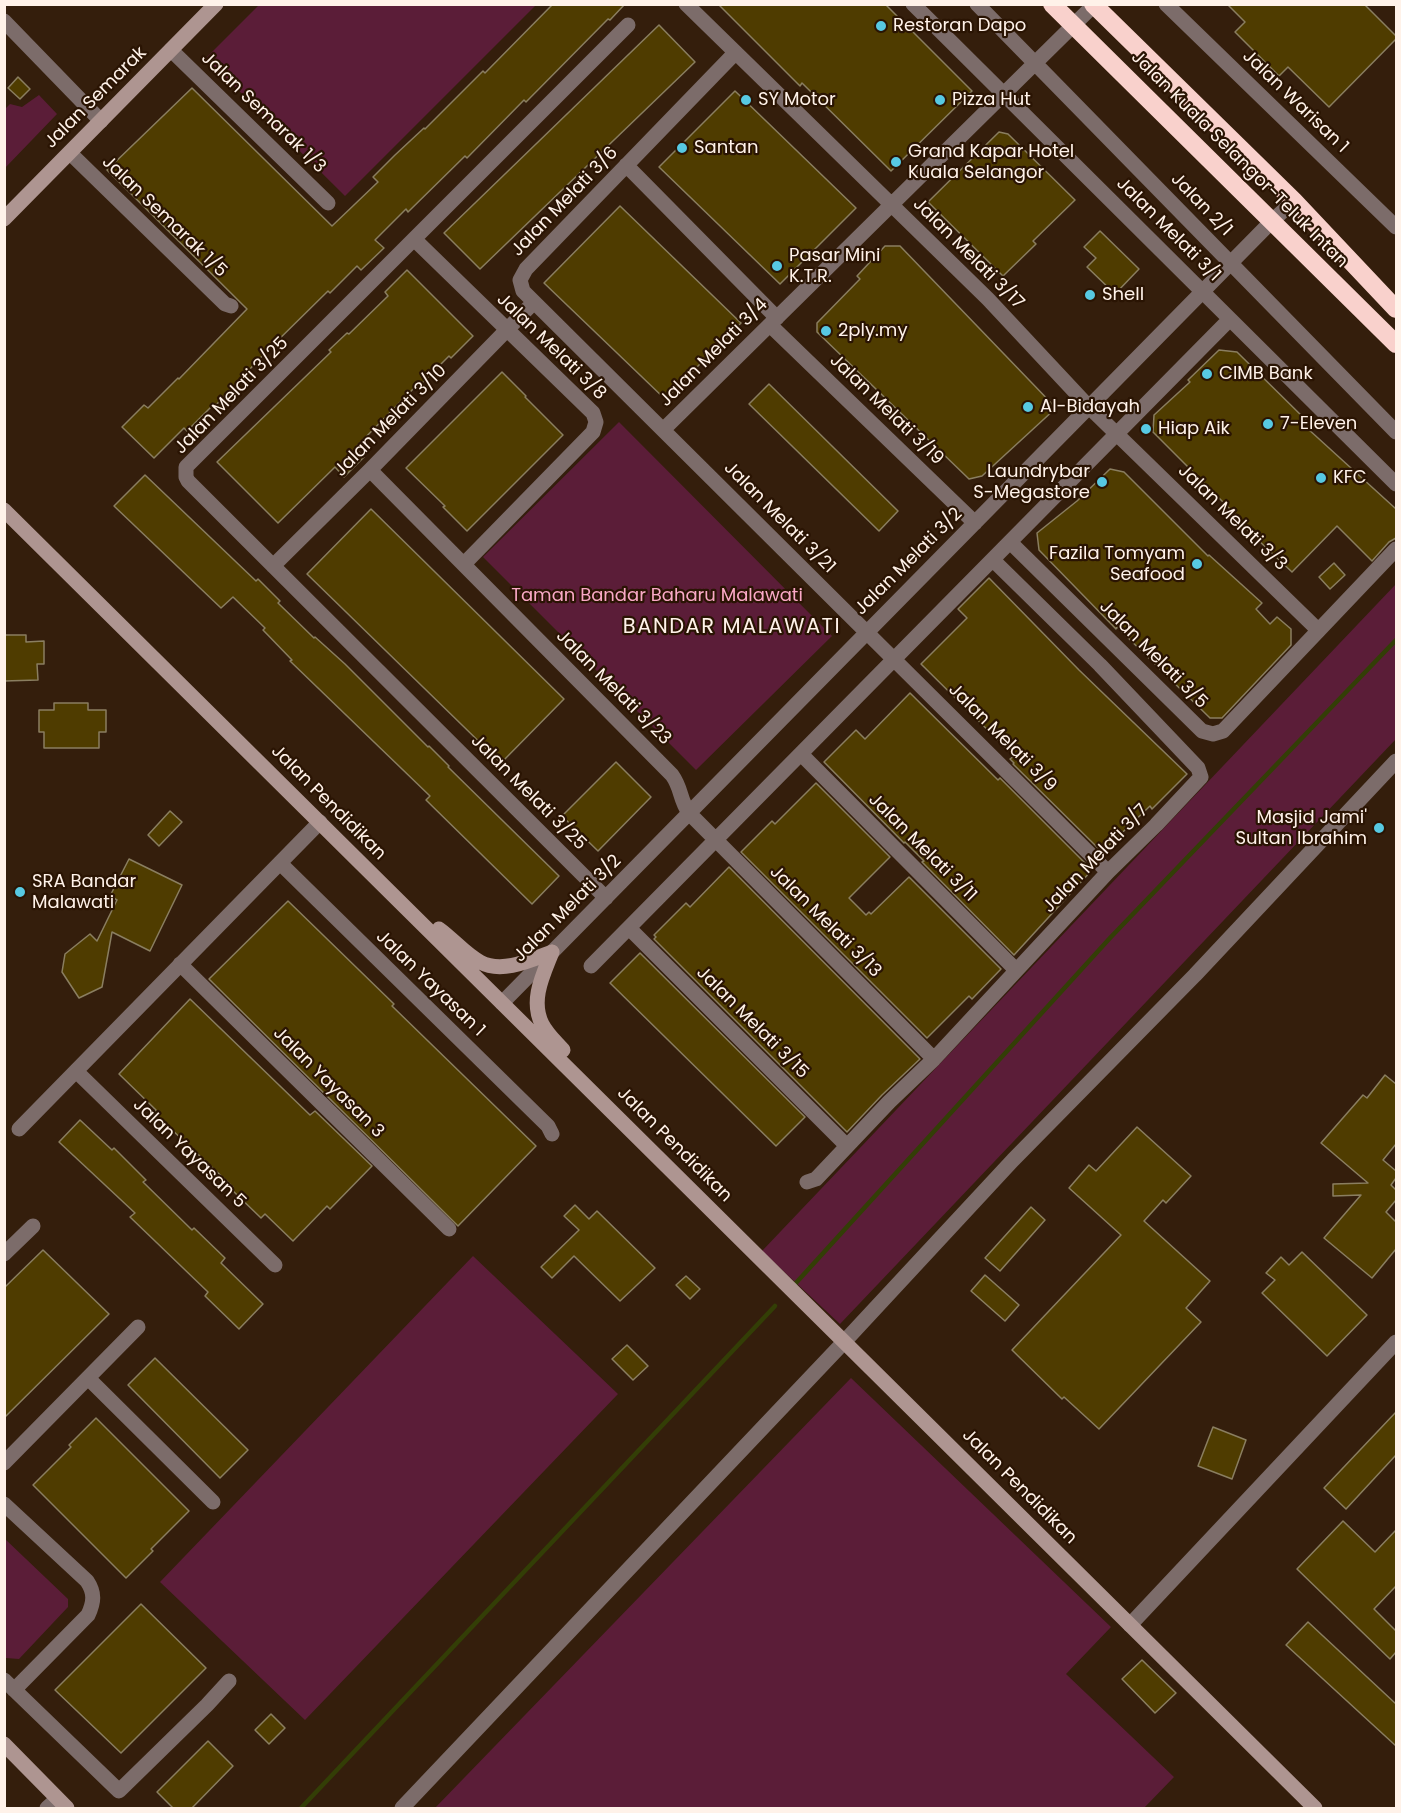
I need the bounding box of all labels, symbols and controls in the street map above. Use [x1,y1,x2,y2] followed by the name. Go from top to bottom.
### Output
[893,15,1026,37] place label: Restoran Dapo
[874,19,888,33] marker: Restoran Dapo
[41,43,151,153] street label: Jalan Semarak
[1237,46,1353,158] street label: Jalan Warisan 1
[1126,47,1352,273] street label: Jalan Kuala Selangor-Teluk Intan
[196,48,330,178] street label: Jalan Semarak 1/3
[758,89,836,111] place label: SY Motor
[952,89,1031,111] place label: Pizza Hut
[739,93,753,107] marker: SY Motor
[933,93,947,107] marker: Pizza Hut
[694,137,758,159] place label: Santan
[675,141,689,155] marker: Santan
[908,141,1074,184] place label: Grand Kapar Hotel Kuala Selangor
[507,143,623,261] street label: Jalan Melati 3/6
[97,152,231,282] street label: Jalan Semarak 1/5
[889,155,903,169] marker: Grand Kapar Hotel Kuala Selangor
[1166,169,1236,241] street label: Jalan 2/1
[1111,173,1225,287] street label: Jalan Melati 3/1
[908,194,1028,314] street label: Jalan Melati 3/17
[789,245,881,288] place label: Pasar Mini K.T.R.
[770,259,784,273] marker: Pasar Mini K.T.R.
[1102,284,1144,306] place label: Shell
[1083,288,1097,302] marker: Shell
[492,289,610,405] street label: Jalan Melati 3/8
[655,294,773,412] street label: Jalan Melati 3/4
[838,320,908,342] place label: 2ply.my
[819,324,833,338] marker: 2ply.my
[171,333,293,459] street label: Jalan Melati 3/25
[825,350,947,470] street label: Jalan Melati 3/19
[330,360,452,482] street label: Jalan Melati 3/10
[1219,363,1313,385] place label: CIMB Bank
[1200,367,1214,381] marker: CIMB Bank
[1040,396,1140,418] place label: Al-Bidayah
[1021,400,1035,414] marker: Al-Bidayah
[1280,413,1357,435] place label: 7-Eleven
[1261,417,1275,431] marker: 7-Eleven
[1158,418,1230,440] place label: Hiap Aik
[1139,422,1153,436] marker: Hiap Aik
[719,458,839,578] street label: Jalan Melati 3/21
[1173,460,1291,576] street label: Jalan Melati 3/3
[973,461,1090,504] place label: Laundrybar S-Megastore
[1333,467,1367,489] place label: KFC
[1314,471,1328,485] marker: KFC
[1095,475,1109,489] marker: Laundrybar S-Megastore
[851,504,967,620] street label: Jalan Melati 3/2
[1049,543,1185,586] place label: Fazila Tomyam Seafood
[1190,557,1204,571] marker: Fazila Tomyam Seafood
[511,585,803,607] park label: Taman Bandar Baharu Malawati
[1094,596,1212,714] street label: Jalan Melati 3/5
[623,615,841,641] district label: BANDAR MALAWATI
[551,626,675,750] street label: Jalan Melati 3/23
[943,679,1061,797] street label: Jalan Melati 3/9
[466,731,590,855] street label: Jalan Melati 3/25
[266,741,390,865] street label: Jalan Pendidikan
[863,789,981,907] street label: Jalan Melati 3/11
[1039,800,1153,918] street label: Jalan Melati 3/7
[1235,807,1367,850] place label: Masjid Jami' Sultan Ibrahim
[1372,821,1386,835] marker: Masjid Jami' Sultan Ibrahim
[510,851,626,967] street label: Jalan Melati 3/2
[765,862,885,982] street label: Jalan Melati 3/13
[32,871,136,914] place label: SRA Bandar Malawati
[13,885,27,899] marker: SRA Bandar Malawati
[371,926,489,1042] street label: Jalan Yayasan 1
[691,962,813,1084] street label: Jalan Melati 3/15
[268,1023,388,1143] street label: Jalan Yayasan 3
[612,1083,736,1207] street label: Jalan Pendidikan
[128,1095,250,1213] street label: Jalan Yayasan 5
[957,1425,1081,1549] street label: Jalan Pendidikan

